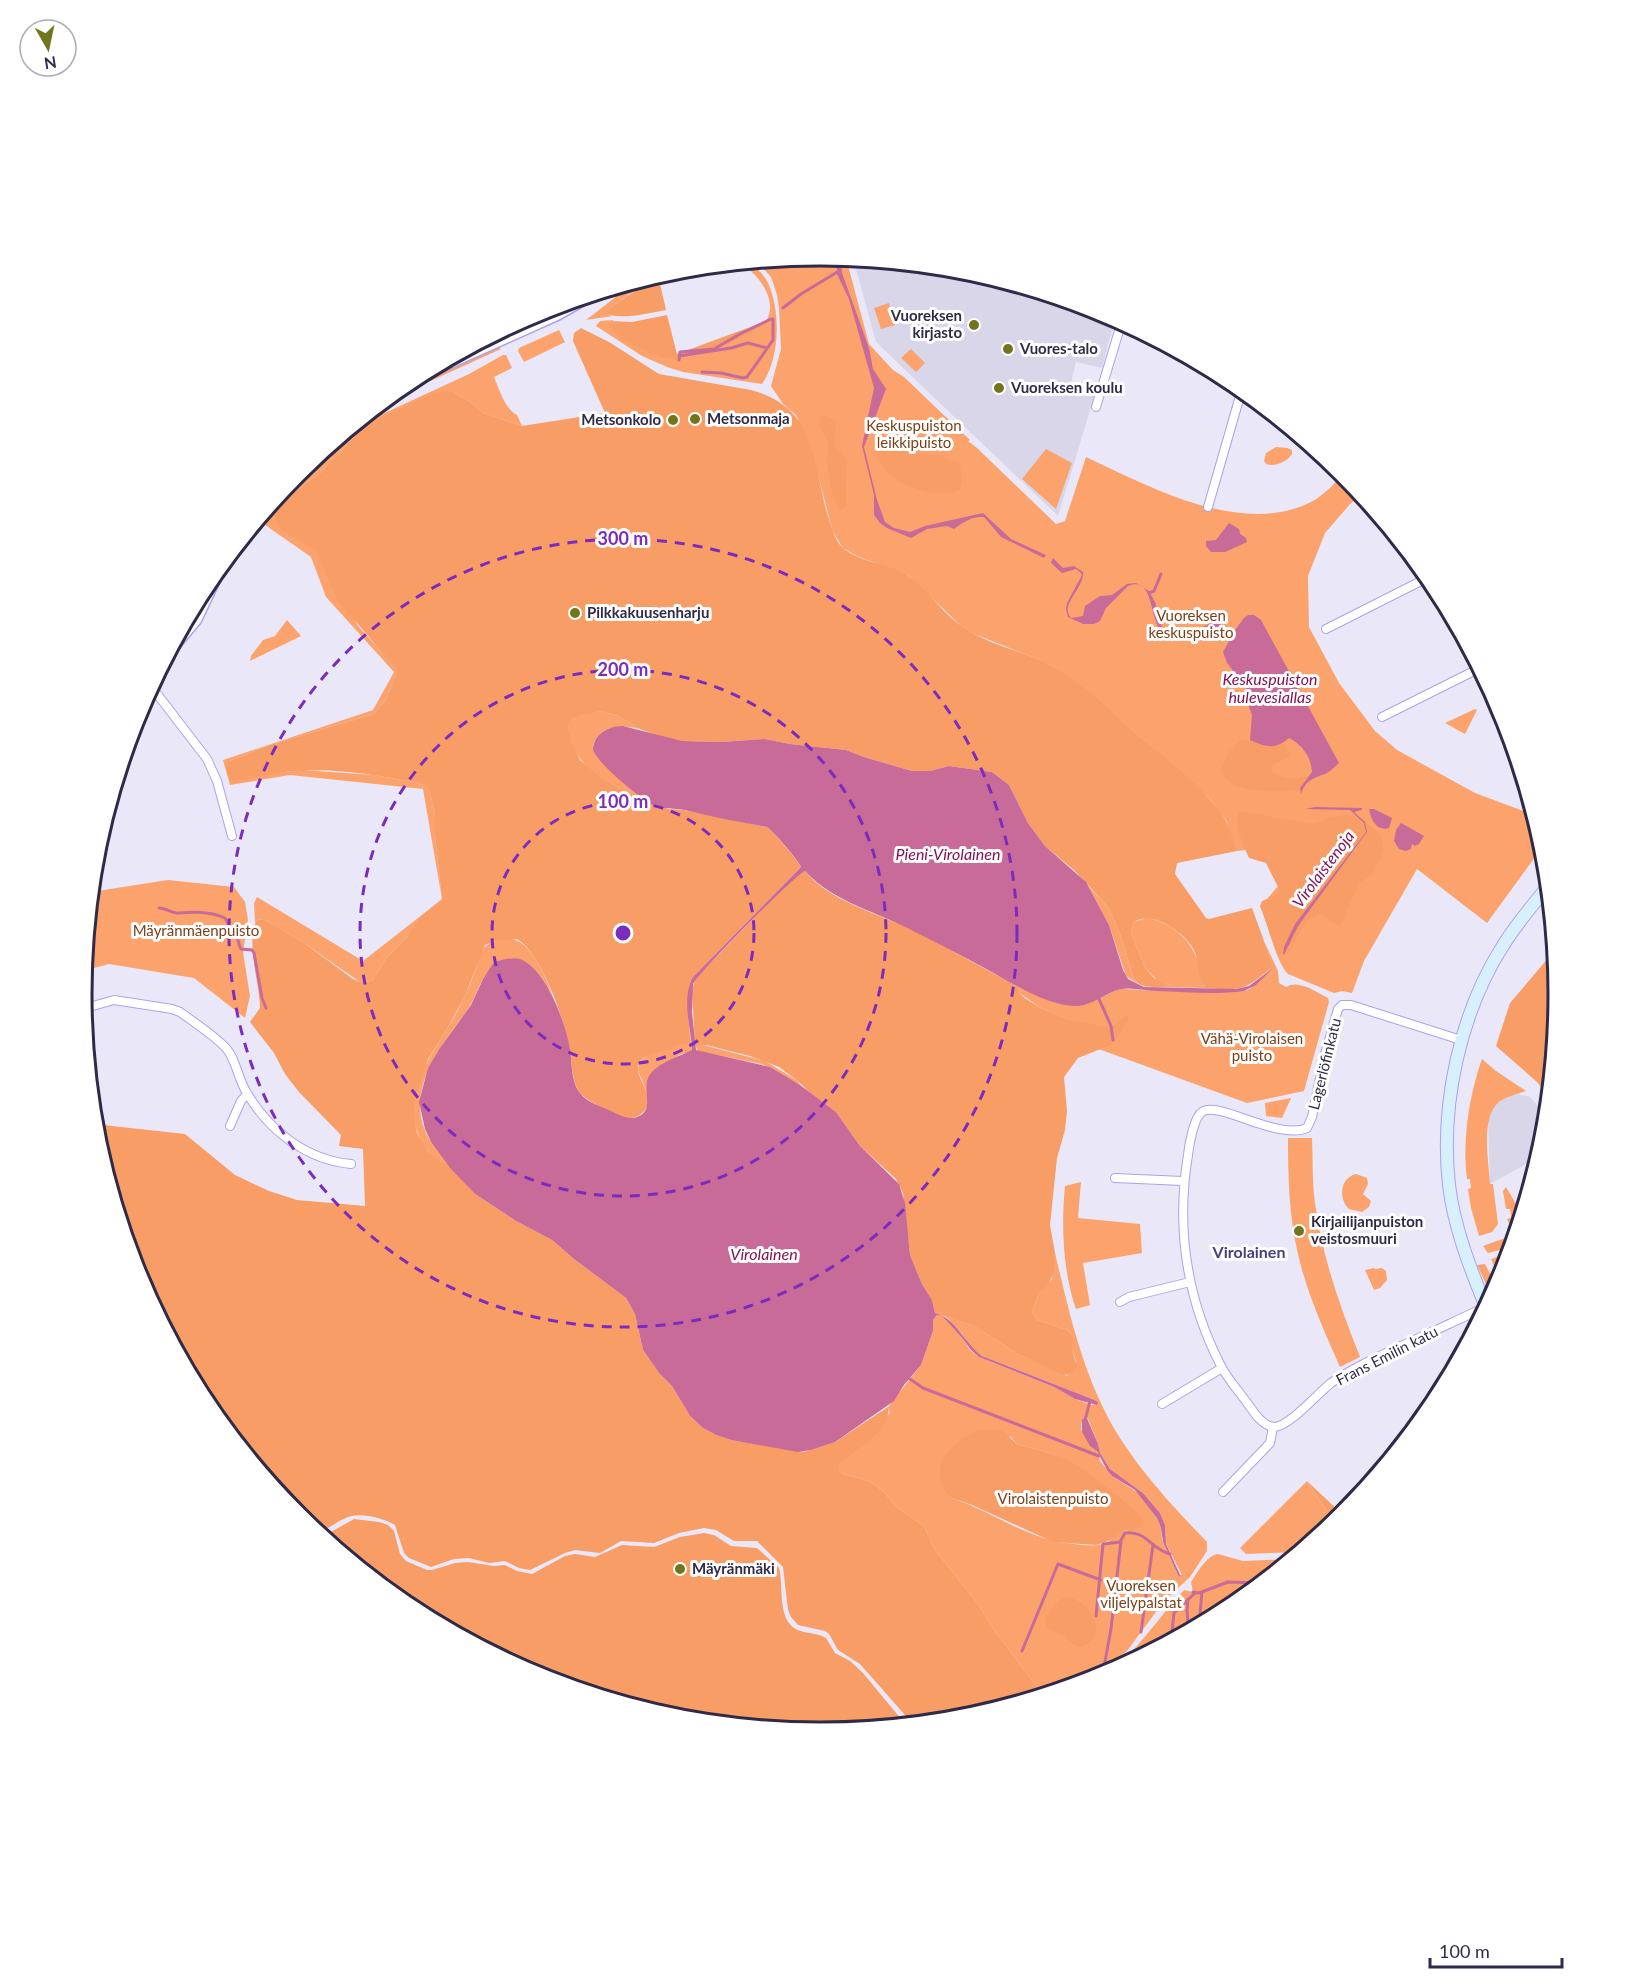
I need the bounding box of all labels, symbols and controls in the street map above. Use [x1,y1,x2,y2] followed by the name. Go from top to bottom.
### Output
[18,18,78,78] north arrow
[43,53,58,74] text: N
[890,306,962,341] place label: Vuoreksen kirjasto
[967,318,981,332] marker: Vuoreksen kirjasto
[1019,339,1098,357] place label: Vuores-talo
[1001,342,1015,356] marker: Vuores-talo
[1010,378,1123,396] place label: Vuoreksen koulu
[992,381,1006,395] marker: Vuoreksen koulu
[707,409,790,427] place label: Metsonmaja
[581,410,661,428] place label: Metsonkolo
[688,412,702,426] marker: Metsonmaja
[666,413,680,427] marker: Metsonkolo
[866,416,962,451] park label: Keskuspuiston leikkipuisto
[598,527,648,549] text: 300 m
[587,603,709,621] place label: Pilkkakuusenharju
[568,606,582,620] marker: Pilkkakuusenharju
[1149,606,1233,641] park label: Vuoreksen keskuspuisto
[598,658,648,680] text: 200 m
[1222,669,1318,706] water label: Keskuspuiston hulevesiallas
[598,790,648,812] text: 100 m
[1288,827,1358,911] water label: Virolaistenoja
[896,844,1000,863] water label: Pieni-Virolainen
[133,921,259,939] park label: Mäyränmäenpuisto
[613,923,633,943] centre of rings
[1304,1016,1344,1111] street label: Lagerlöfinkatu
[1201,1029,1303,1064] park label: Vähä-Virolaisen puisto
[1311,1212,1423,1247] place label: Kirjailijanpuiston veistosmuuri
[1292,1224,1306,1238] marker: Kirjailijanpuiston veistosmuuri
[1212,1242,1285,1261] district label: Virolainen
[730,1244,798,1263] water label: Virolainen
[1333,1322,1440,1389] street label: Frans Emilin katu
[998,1489,1108,1507] park label: Virolaistenpuisto
[692,1559,775,1577] place label: Mäyränmäki
[673,1562,687,1576] marker: Mäyränmäki
[1100,1576,1182,1611] park label: Vuoreksen viljelypalstat
[1430,1931,1562,1969] scale bar
[1439,1940,1490,1962] text: 100 m

